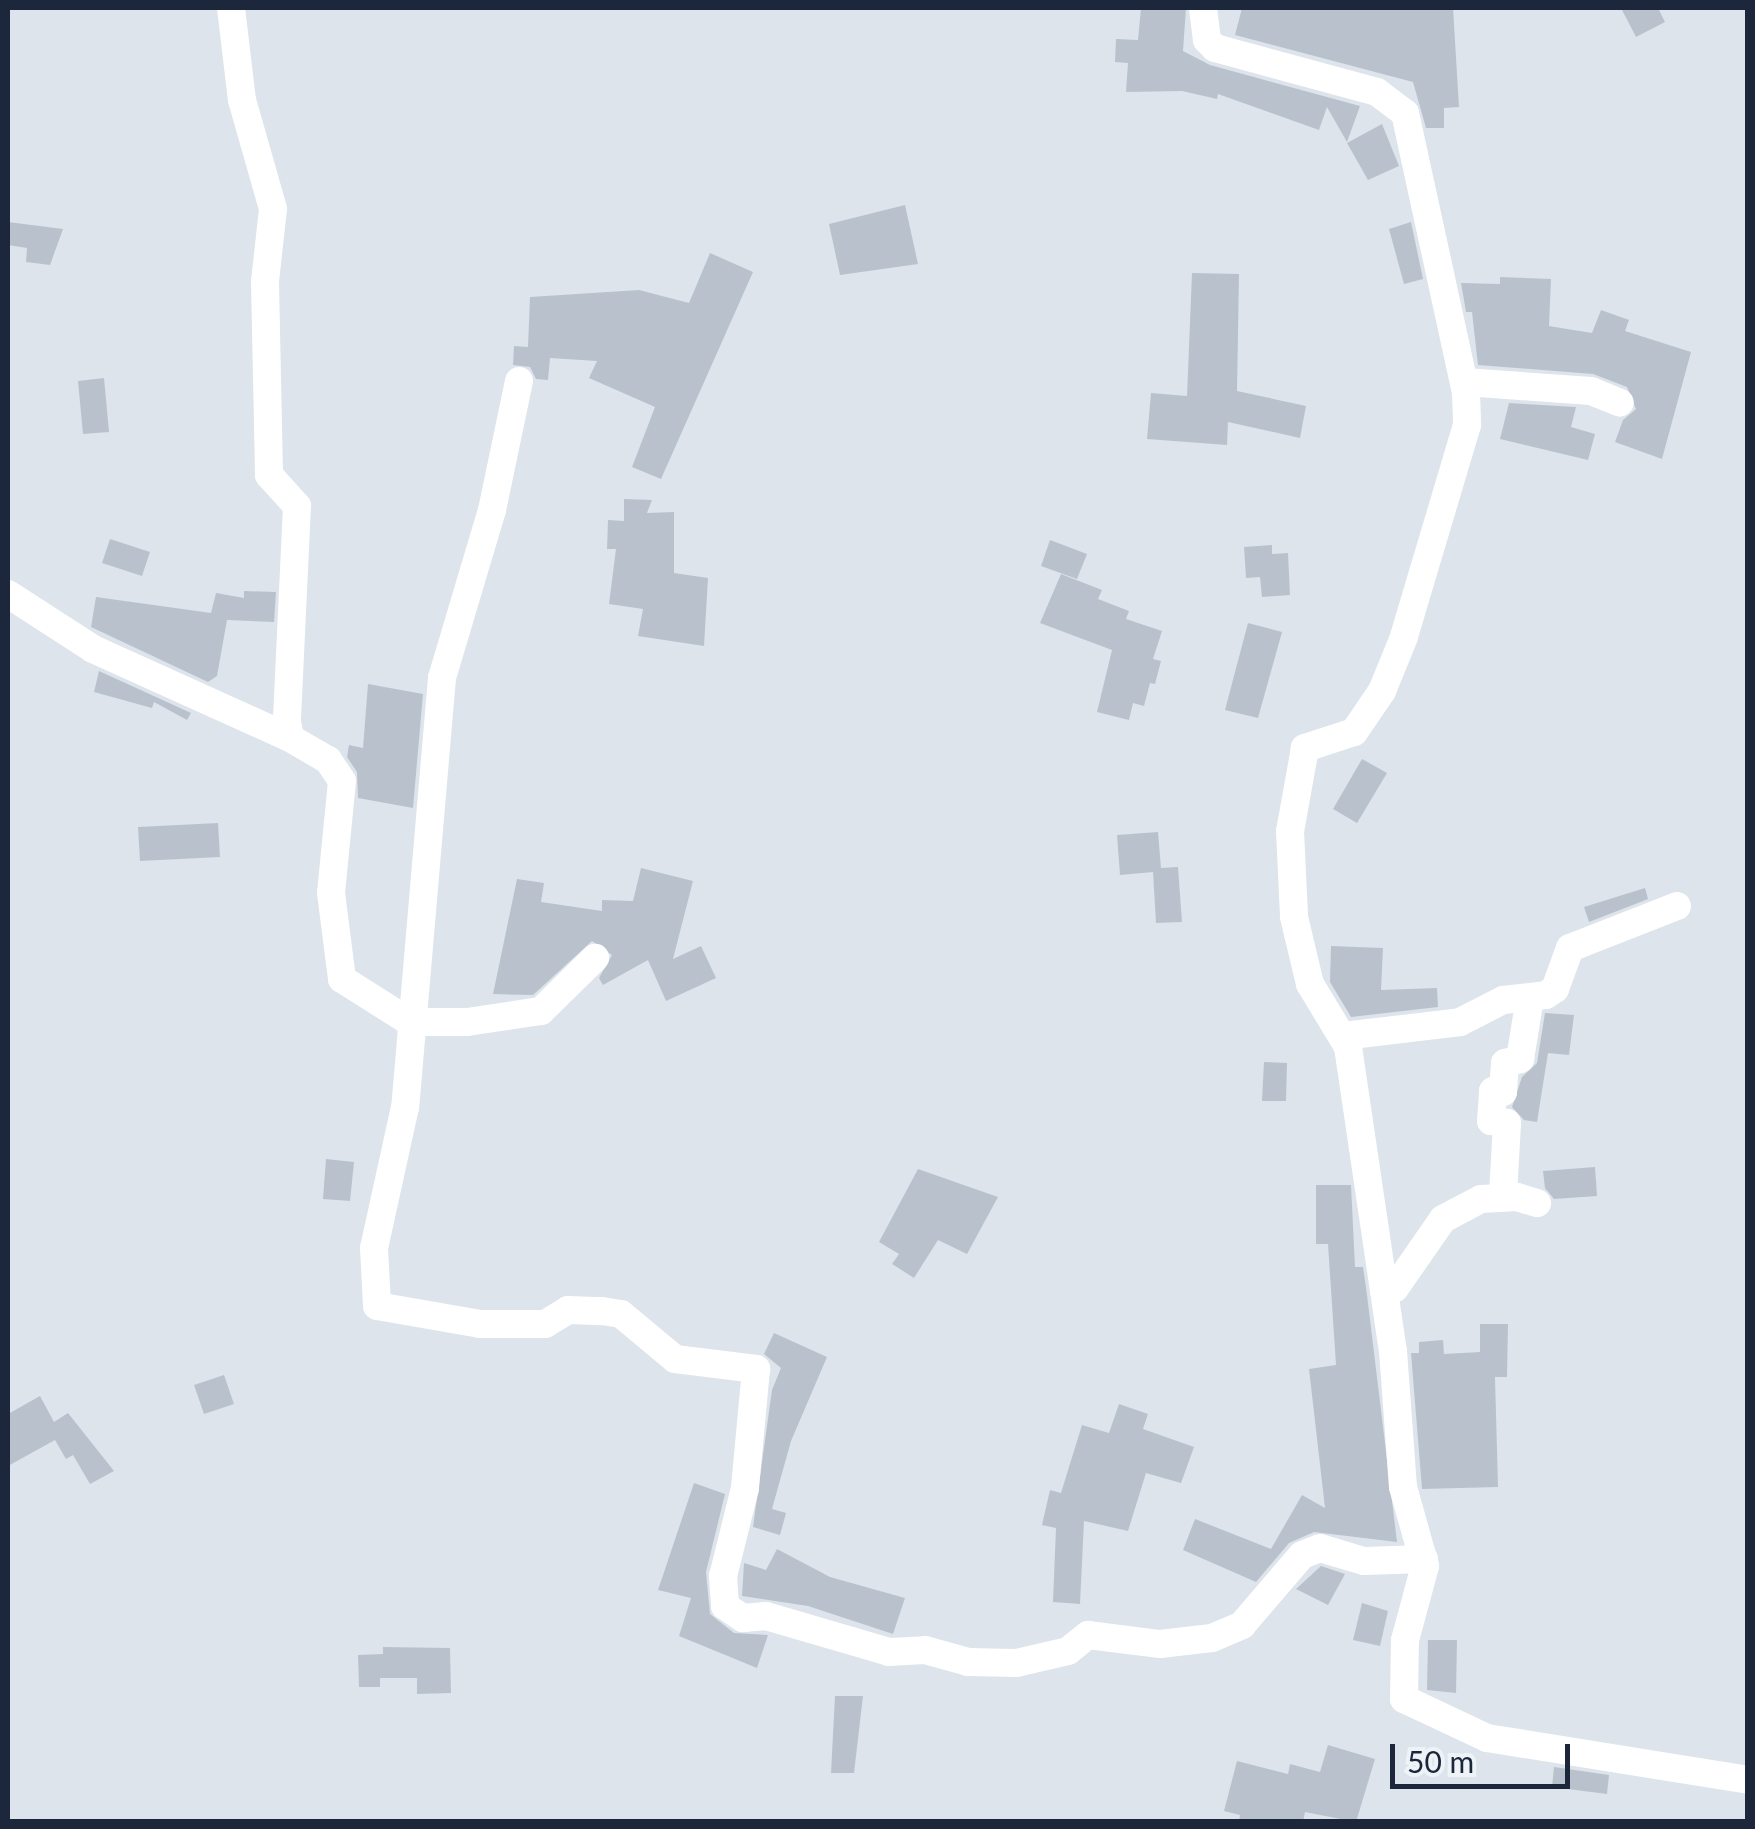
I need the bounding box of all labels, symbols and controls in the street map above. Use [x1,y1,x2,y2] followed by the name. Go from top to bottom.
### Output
[1395,1724,1575,1786] scale bar
[1407,1743,1474,1779] text: 50 m

